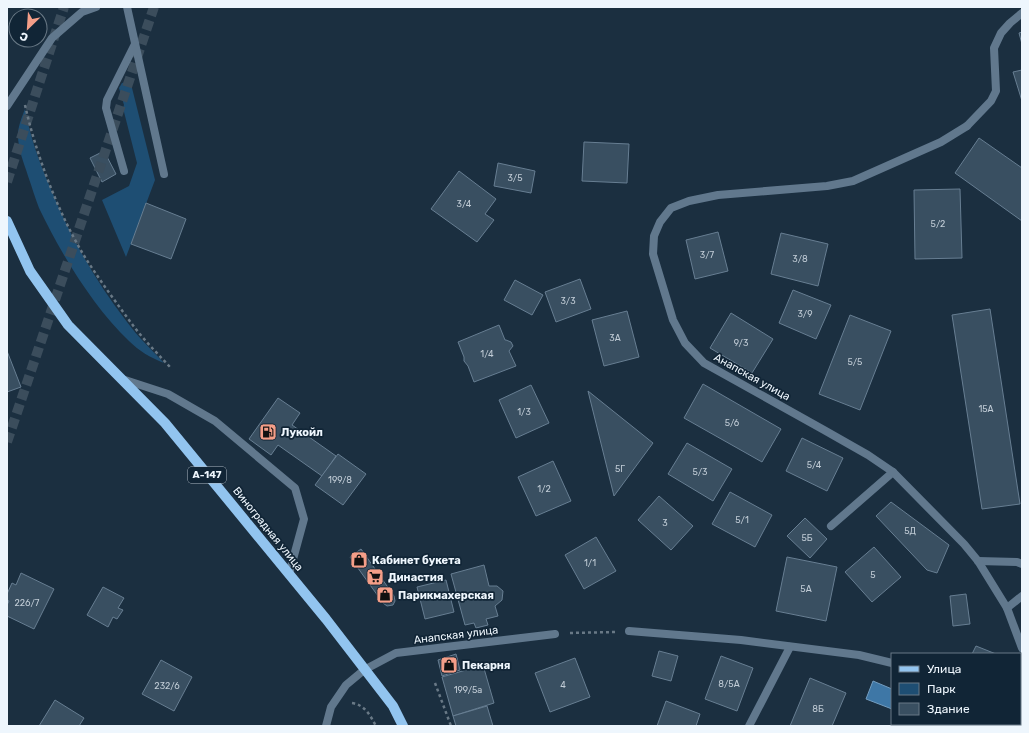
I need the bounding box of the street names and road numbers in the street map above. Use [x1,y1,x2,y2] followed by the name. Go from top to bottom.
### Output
[712,351,792,403] street label: Анапская улица
[188,467,226,483] road number: А-147
[230,484,306,574] street label: Виноградная улица
[413,623,499,647] street label: Анапская улица

